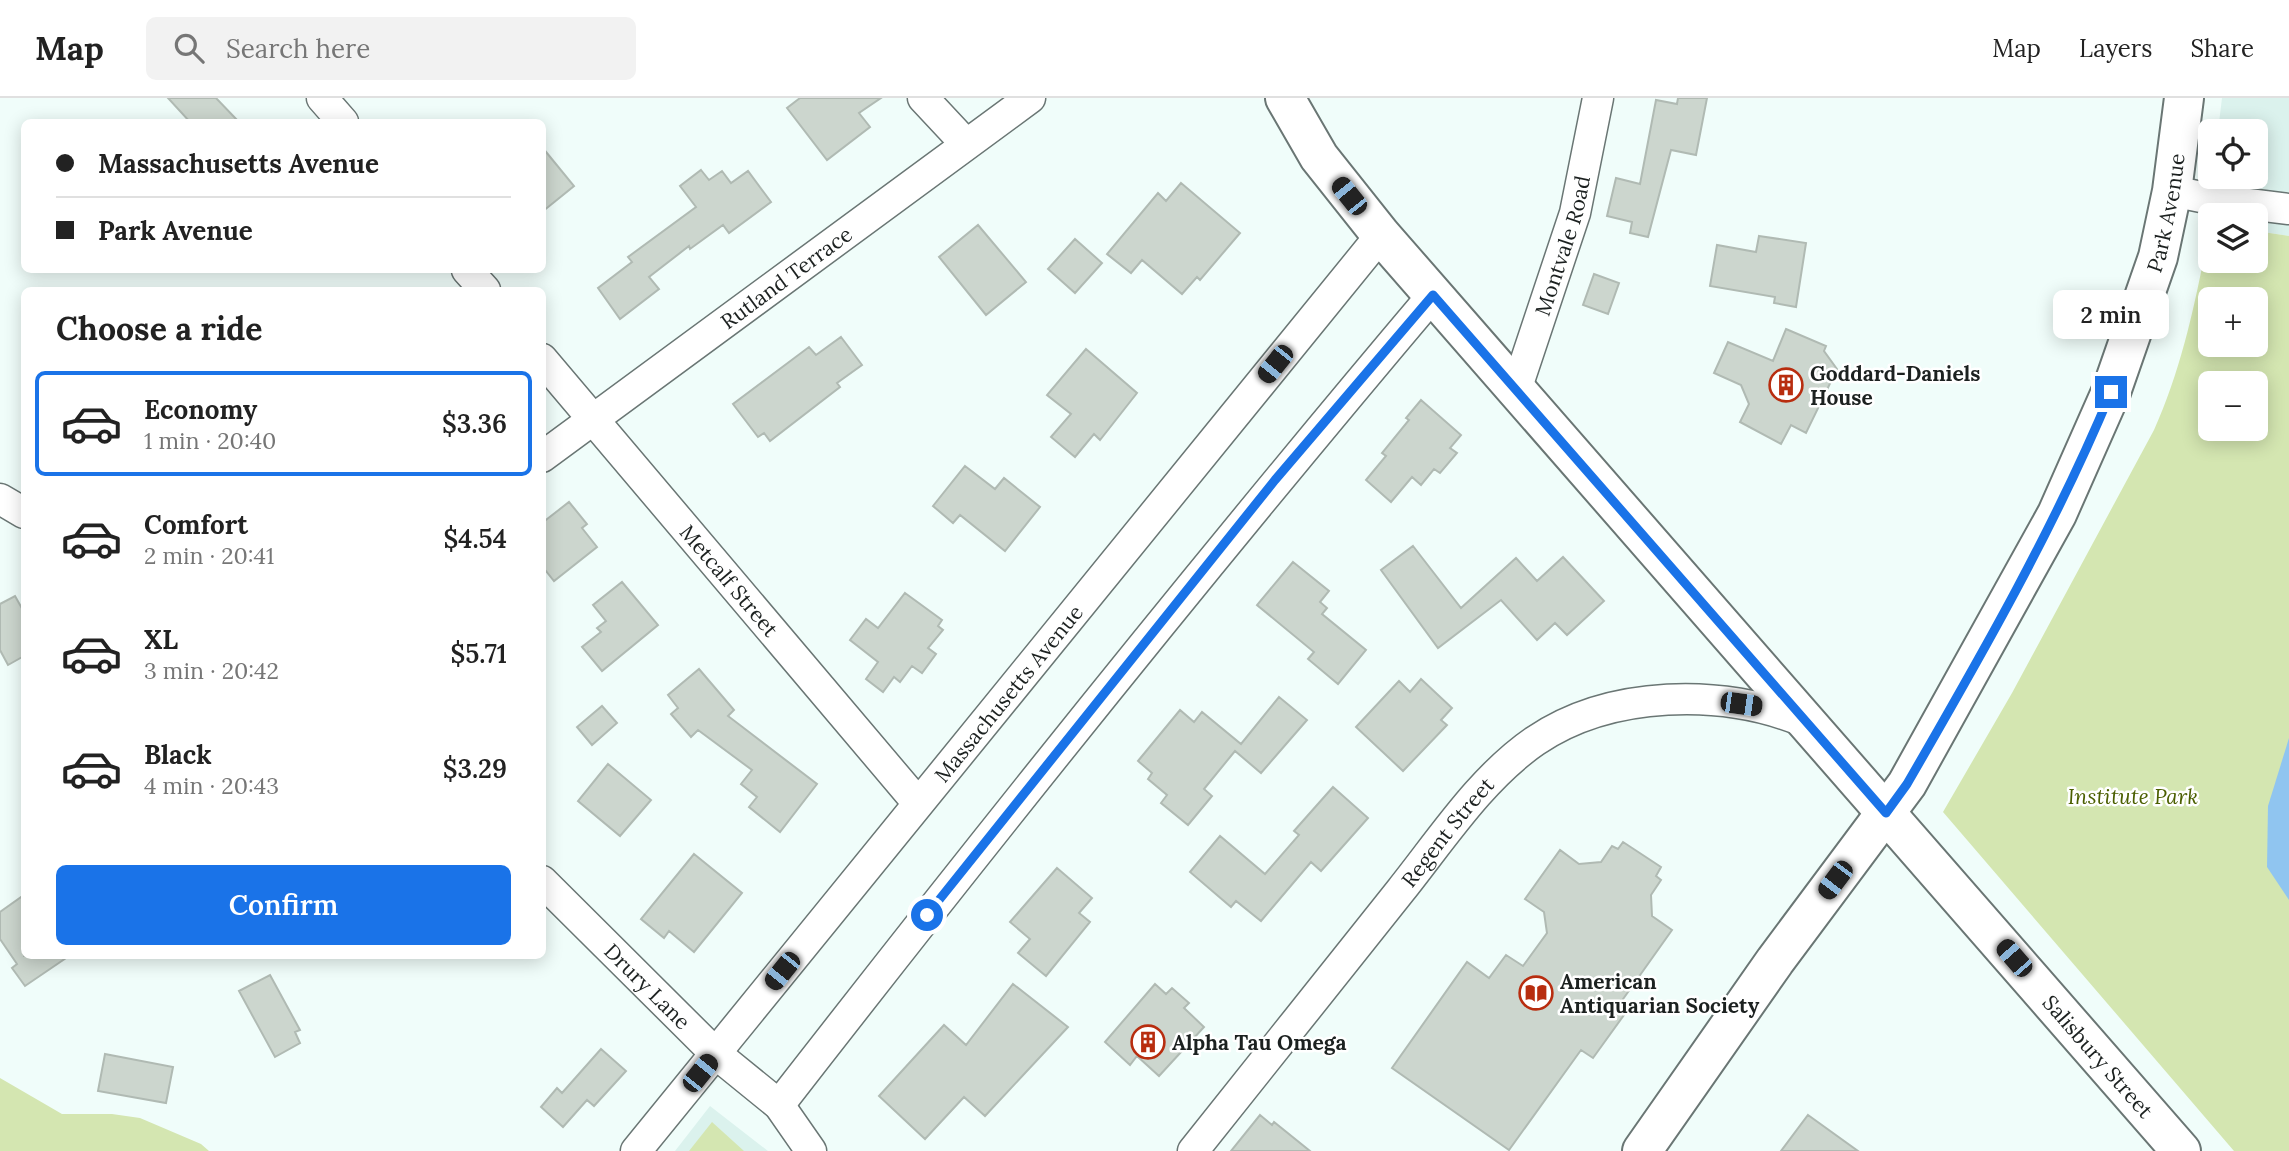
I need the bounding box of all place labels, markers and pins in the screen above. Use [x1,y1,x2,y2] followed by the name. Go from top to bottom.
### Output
[1810,360,1981,411] place label: Goddard-Daniels House
[1767,366,1805,404] building icon: Goddard-Daniels House
[1560,968,1760,1019] place label: American Antiquarian Society
[1517,974,1555,1012] library icon: American Antiquarian Society
[1129,1023,1167,1061] building icon: Alpha Tau Omega
[1172,1029,1346,1056] place label: Alpha Tau Omega

